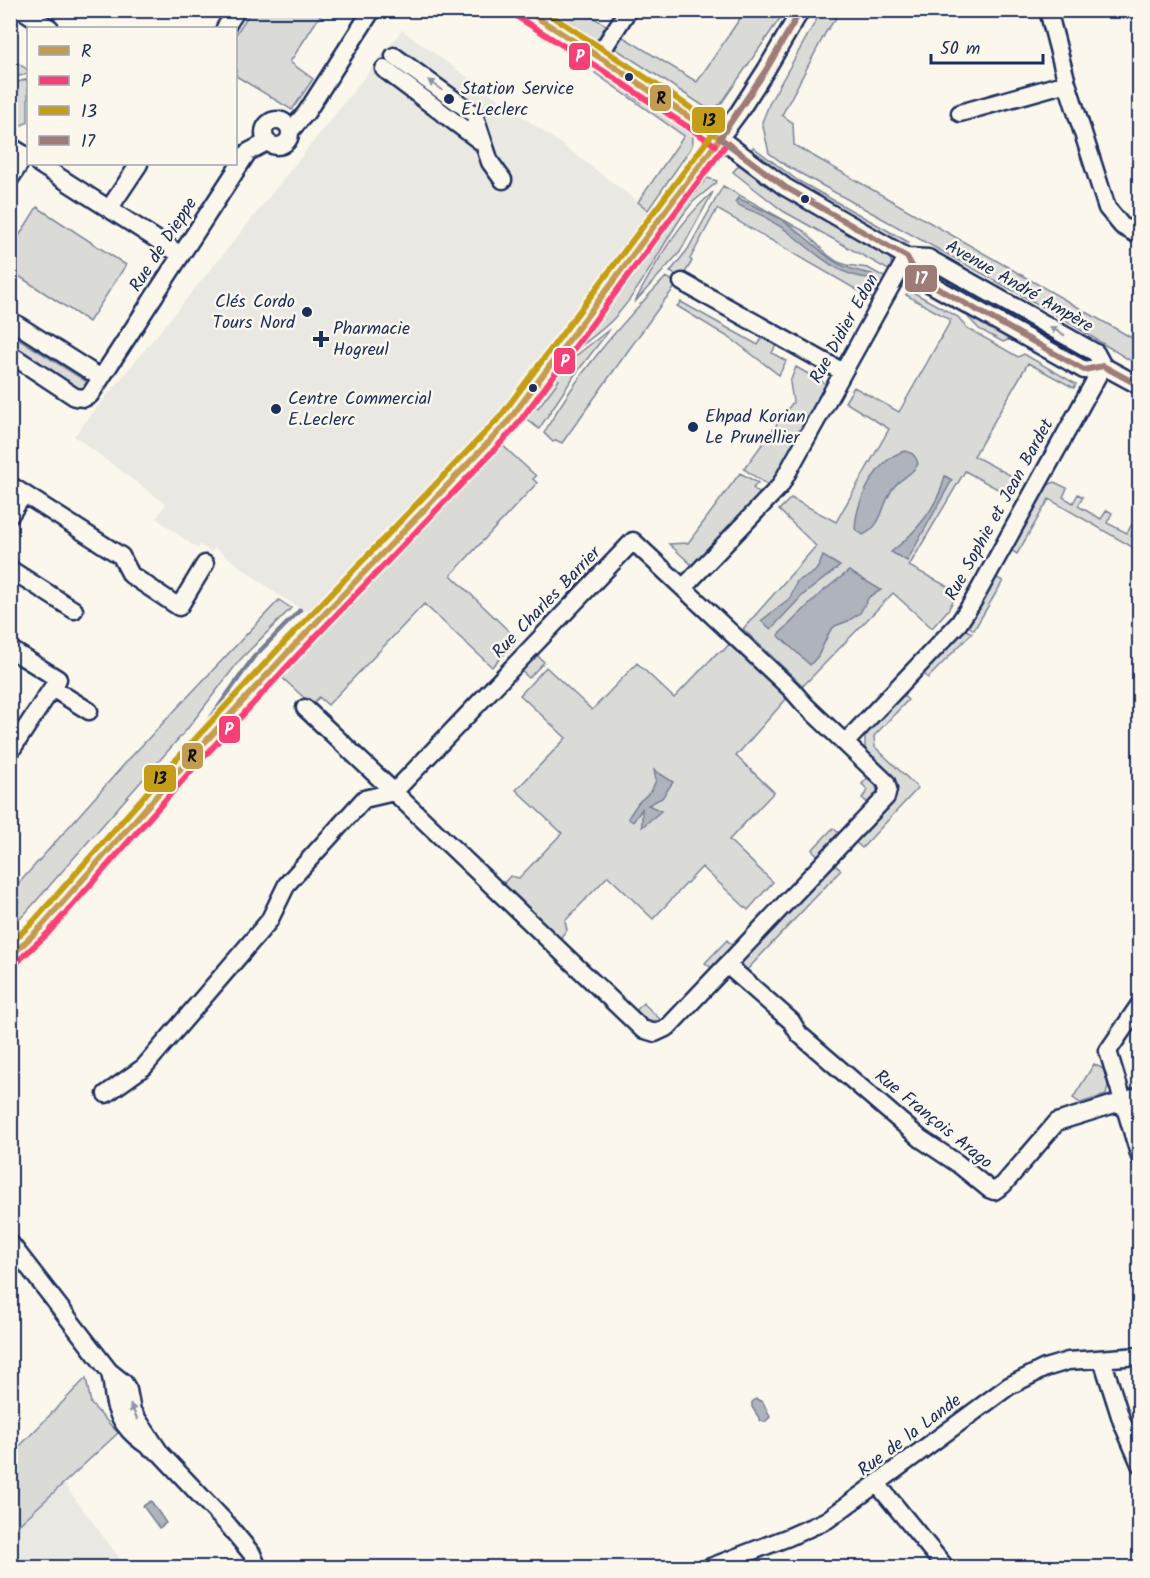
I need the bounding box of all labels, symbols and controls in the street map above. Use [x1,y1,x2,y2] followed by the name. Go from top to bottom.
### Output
[27,27,237,165] legend
[931,27,1044,65] scale bar
[940,35,980,64] text: 50 m
[81,38,92,67] text: R
[568,42,591,71] line badge: P
[576,45,586,70] text: P
[81,68,92,97] text: P
[623,71,635,83] unlabelled marker
[461,75,574,125] place label: Station Service E.Leclerc
[427,79,443,91] one-way arrow
[649,84,672,112] line badge: R
[656,87,666,112] text: R
[442,92,456,106] marker: Station Service E.Leclerc
[81,98,97,127] text: 13
[691,106,726,134] line badge: 13
[702,109,716,134] text: 13
[81,128,96,157] text: 17
[122,192,206,298] street label: Rue de Dieppe
[799,193,811,205] unlabelled marker
[940,233,1098,341] street label: Avenue André Ampère
[904,264,938,293] line badge: 17
[915,267,928,292] text: 17
[803,269,887,389] street label: Rue Didier Edon
[212,288,296,338] place label: Clés Cordo Tours Nord
[300,305,314,319] marker: Clés Cordo Tours Nord
[333,315,410,365] place label: Pharmacie Hogreul
[1049,326,1066,336] one-way arrow
[314,332,328,346] marker: Pharmacie Hogreul
[553,347,576,375] line badge: P
[561,350,571,375] text: P
[527,382,539,394] unlabelled marker
[288,385,432,435] place label: Centre Commercial E.Leclerc
[269,402,283,416] marker: Centre Commercial E.Leclerc
[705,403,806,453] place label: Ehpad Korian Le Prunellier
[938,413,1063,606] street label: Rue Sophie et Jean Bardet
[686,420,700,434] marker: Ehpad Korian Le Prunellier
[486,539,609,666] street label: Rue Charles Barrier
[218,715,241,744] line badge: P
[225,718,235,743] text: P
[181,742,204,770] line badge: R
[187,745,197,770] text: R
[143,764,177,793] line badge: 13
[153,767,167,792] text: 13
[867,1063,999,1177] street label: Rue François Arago
[852,1387,968,1485] street label: Rue de la Lande
[130,1403,139,1420] one-way arrow

